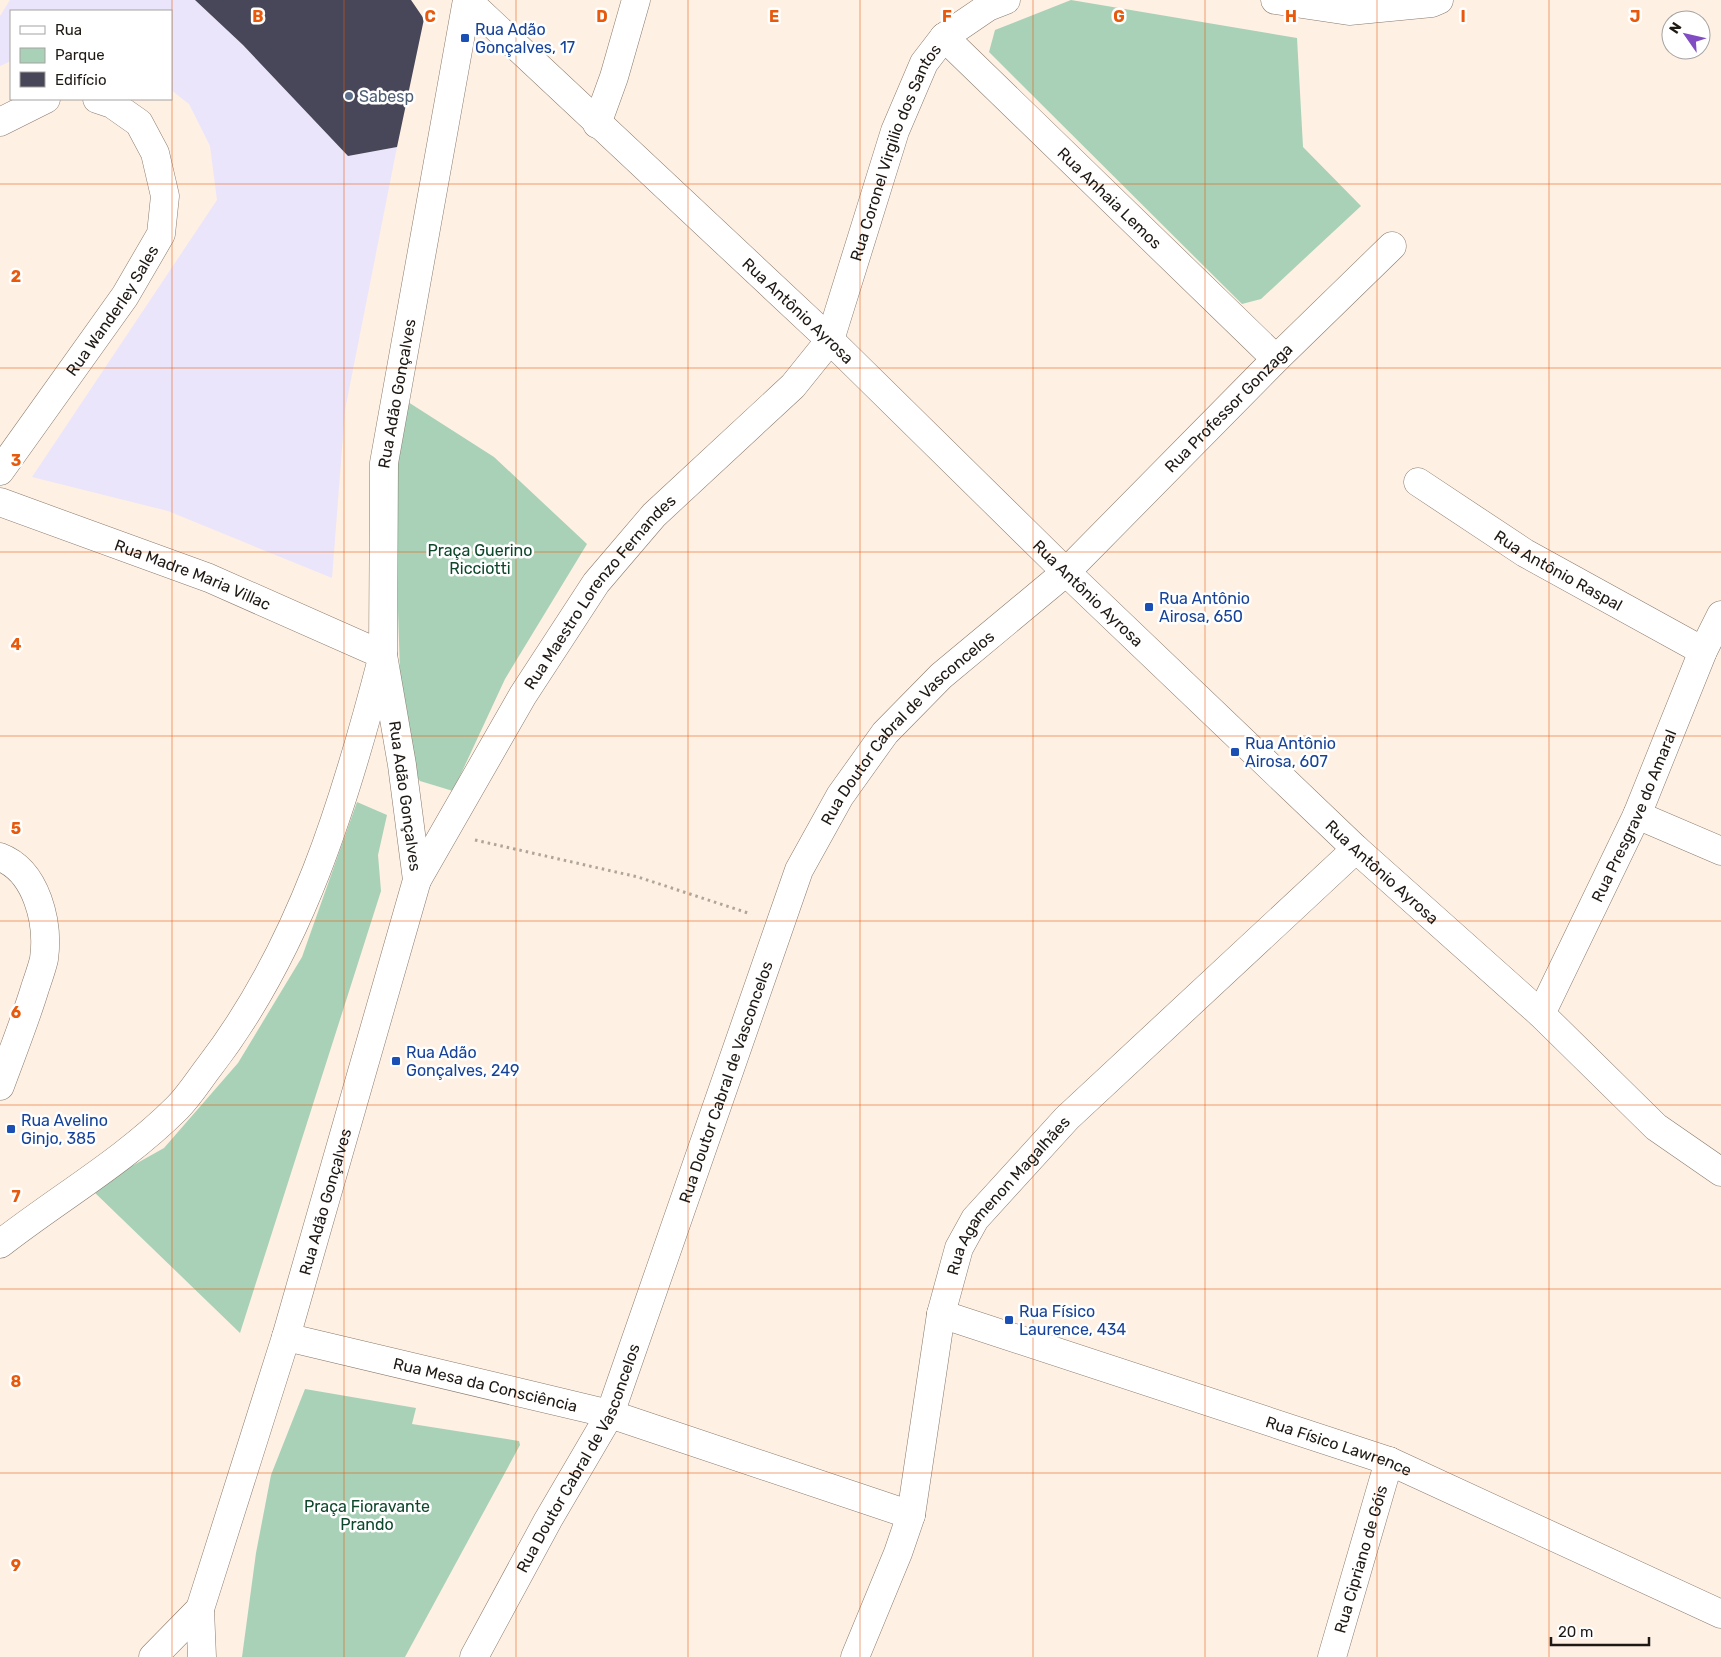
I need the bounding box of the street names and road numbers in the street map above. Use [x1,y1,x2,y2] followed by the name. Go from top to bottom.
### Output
[846,40,945,263] street label: Rua Coronel Virgilio dos Santos
[1054,143,1166,253] street label: Rua Anhaia Lemos
[62,242,162,379] street label: Rua Wanderley Sales
[739,254,858,367] street label: Rua Antônio Ayrosa
[374,317,419,470] street label: Rua Adão Gonçalves
[1161,339,1296,476] street label: Rua Professor Gonzaga
[520,491,679,693] street label: Rua Maestro Lorenzo Fernandes
[1491,526,1626,614] street label: Rua Antônio Raspal
[112,535,274,614] street label: Rua Madre Maria Villac
[1029,536,1147,650] street label: Rua Antônio Ayrosa
[816,626,998,828] street label: Rua Doutor Cabral de Vasconcelos
[385,720,425,872] street label: Rua Adão Gonçalves
[1587,727,1680,905] street label: Rua Presgrave do Amaral
[1322,816,1443,928] street label: Rua Antônio Ayrosa
[675,958,776,1205] street label: Rua Doutor Cabral de Vasconcelos
[943,1112,1074,1277] street label: Rua Agamenon Magalhães
[295,1126,355,1277] street label: Rua Adão Gonçalves
[512,1341,643,1576] street label: Rua Doutor Cabral de Vasconcelos
[392,1353,579,1415] street label: Rua Mesa da Consciência
[1263,1412,1415,1480] street label: Rua Físico Lawrence
[1330,1483,1391,1635] street label: Rua Cipriano de Góis

